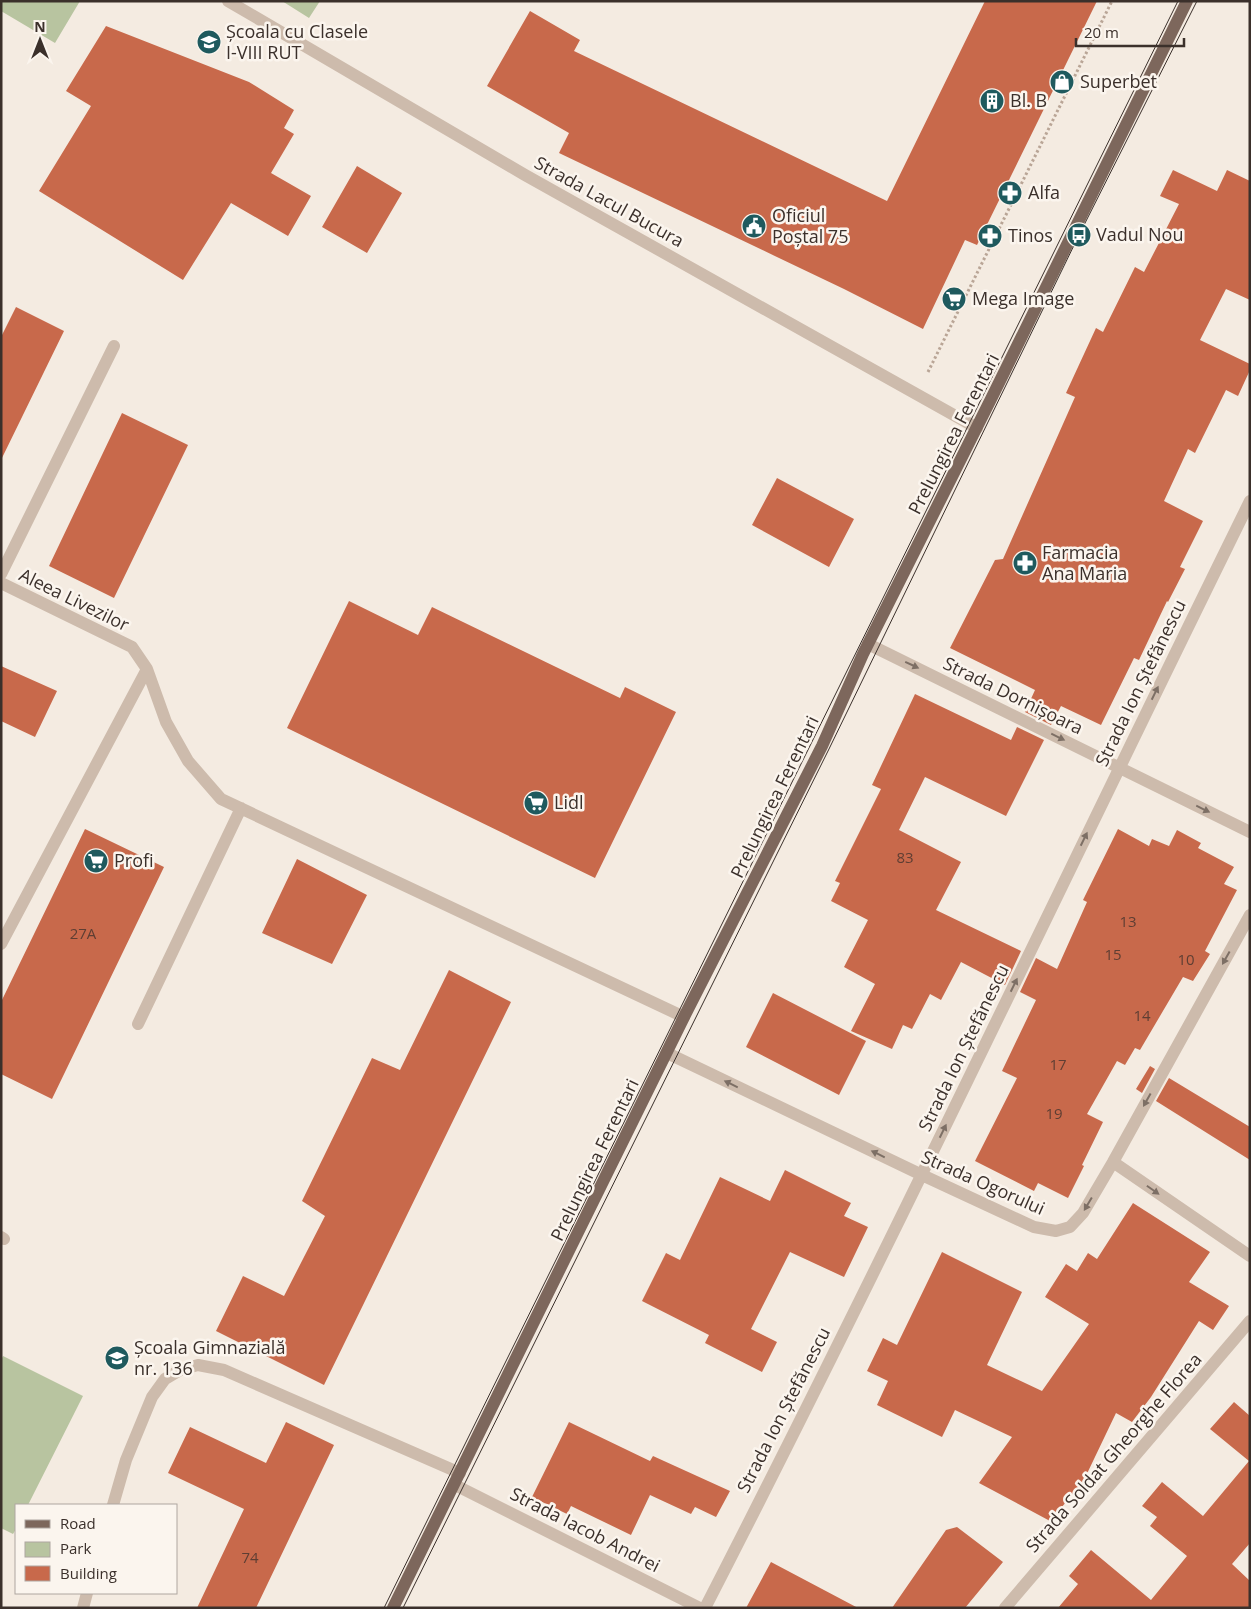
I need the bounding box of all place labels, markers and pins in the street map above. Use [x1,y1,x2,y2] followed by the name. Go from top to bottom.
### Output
[226,19,368,64] place label: Școala cu Clasele I-VIII RUT
[196,29,222,55] school or university icon: Școala cu Clasele I-VIII RUT
[1049,69,1075,95] shop icon: Superbet
[1080,69,1157,93] place label: Superbet
[979,88,1005,114] building icon: Bl. B
[1010,88,1047,112] place label: Bl. B
[997,180,1023,206] pharmacy icon: Alfa
[1028,180,1060,204] place label: Alfa
[772,203,848,248] place label: Oficiul Poștal 75
[741,213,767,239] public building icon: Oficiul Poștal 75
[1066,222,1092,248] bus stop icon: Vadul Nou
[1096,222,1183,246] place label: Vadul Nou
[977,223,1003,249] pharmacy icon: Tinos
[1008,223,1053,247] place label: Tinos
[941,286,967,312] supermarket icon: Mega Image
[972,286,1074,310] place label: Mega Image
[1042,540,1127,585] place label: Farmacia Ana Maria
[1012,550,1038,576] pharmacy icon: Farmacia Ana Maria
[523,790,549,816] supermarket icon: Lidl
[554,790,584,814] place label: Lidl
[83,848,109,874] supermarket icon: Profi
[114,848,154,872] place label: Profi
[134,1335,285,1380] place label: Școala Gimnazială nr. 136
[104,1345,130,1371] school or university icon: Școala Gimnazială nr. 136

